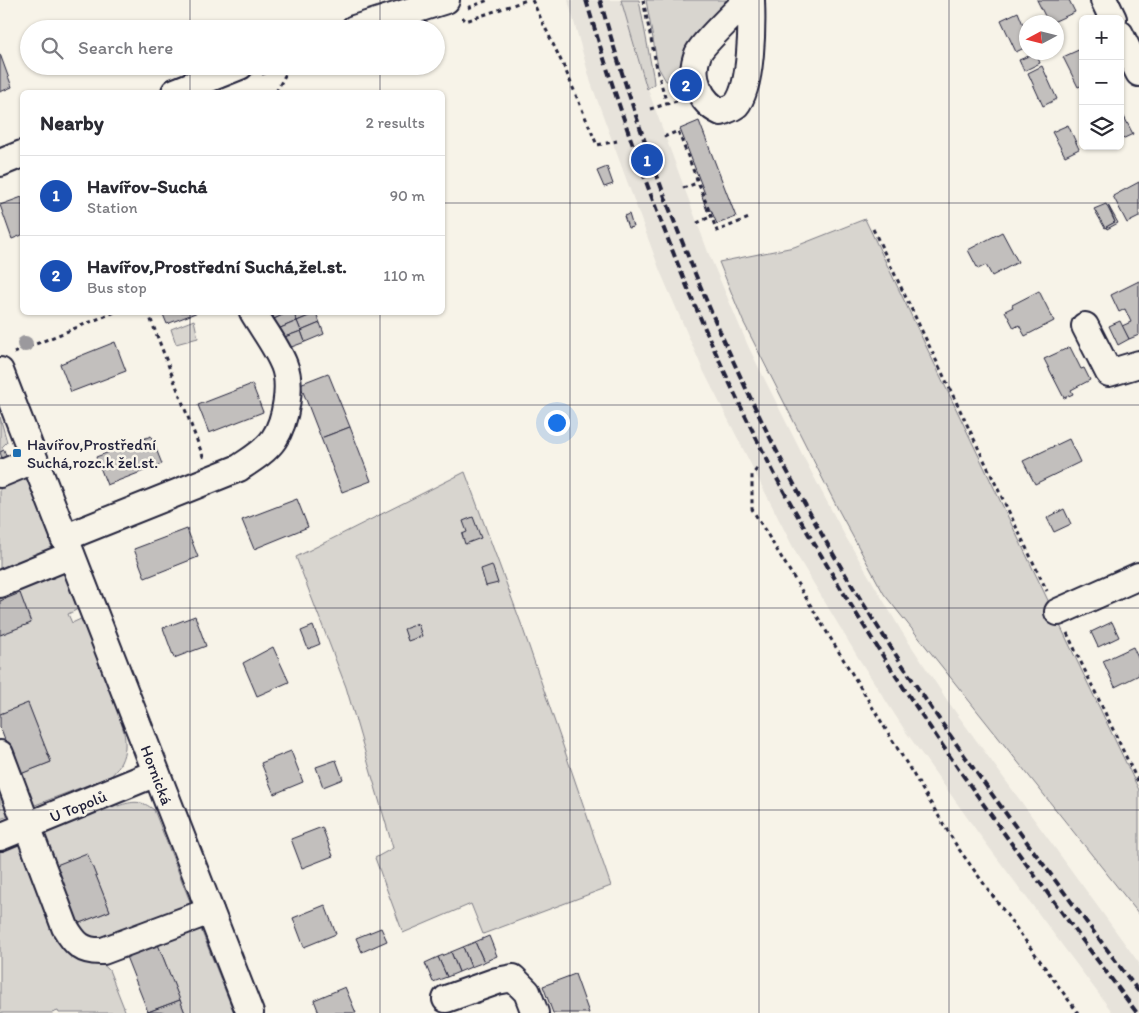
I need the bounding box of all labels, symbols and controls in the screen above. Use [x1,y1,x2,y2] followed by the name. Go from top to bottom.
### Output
[1019,15,1064,60] north arrow
[1079,15,1124,150] map controls
[1079,15,1124,60] button: +
[20,20,445,75] search box
[38,34,66,62] icon: search
[78,36,173,59] text: Search here
[1079,60,1124,105] button: −
[670,66,702,104] pin: 2
[1079,105,1124,150] button: layers
[40,110,104,135] text: Nearby
[365,113,425,132] text: 2 results
[631,141,663,179] pin: 1
[87,175,208,198] text: Havířov-Suchá
[52,186,60,205] text: 1
[390,186,425,205] text: 90 m
[87,198,138,217] text: Station
[87,255,347,278] text: Havířov,Prostřední Suchá,žel.st.
[52,266,60,285] text: 2
[383,266,425,285] text: 110 m
[87,278,147,297] text: Bus stop
[544,410,570,436] your location
[27,435,158,472] place label: Havířov,Prostřední Suchá,rozc.k žel.st.
[11,447,23,459] marker: Havířov,Prostřední Suchá,rozc.k žel.st.
[136,743,177,808] street label: Hornická
[47,786,110,826] street label: U Topolů

